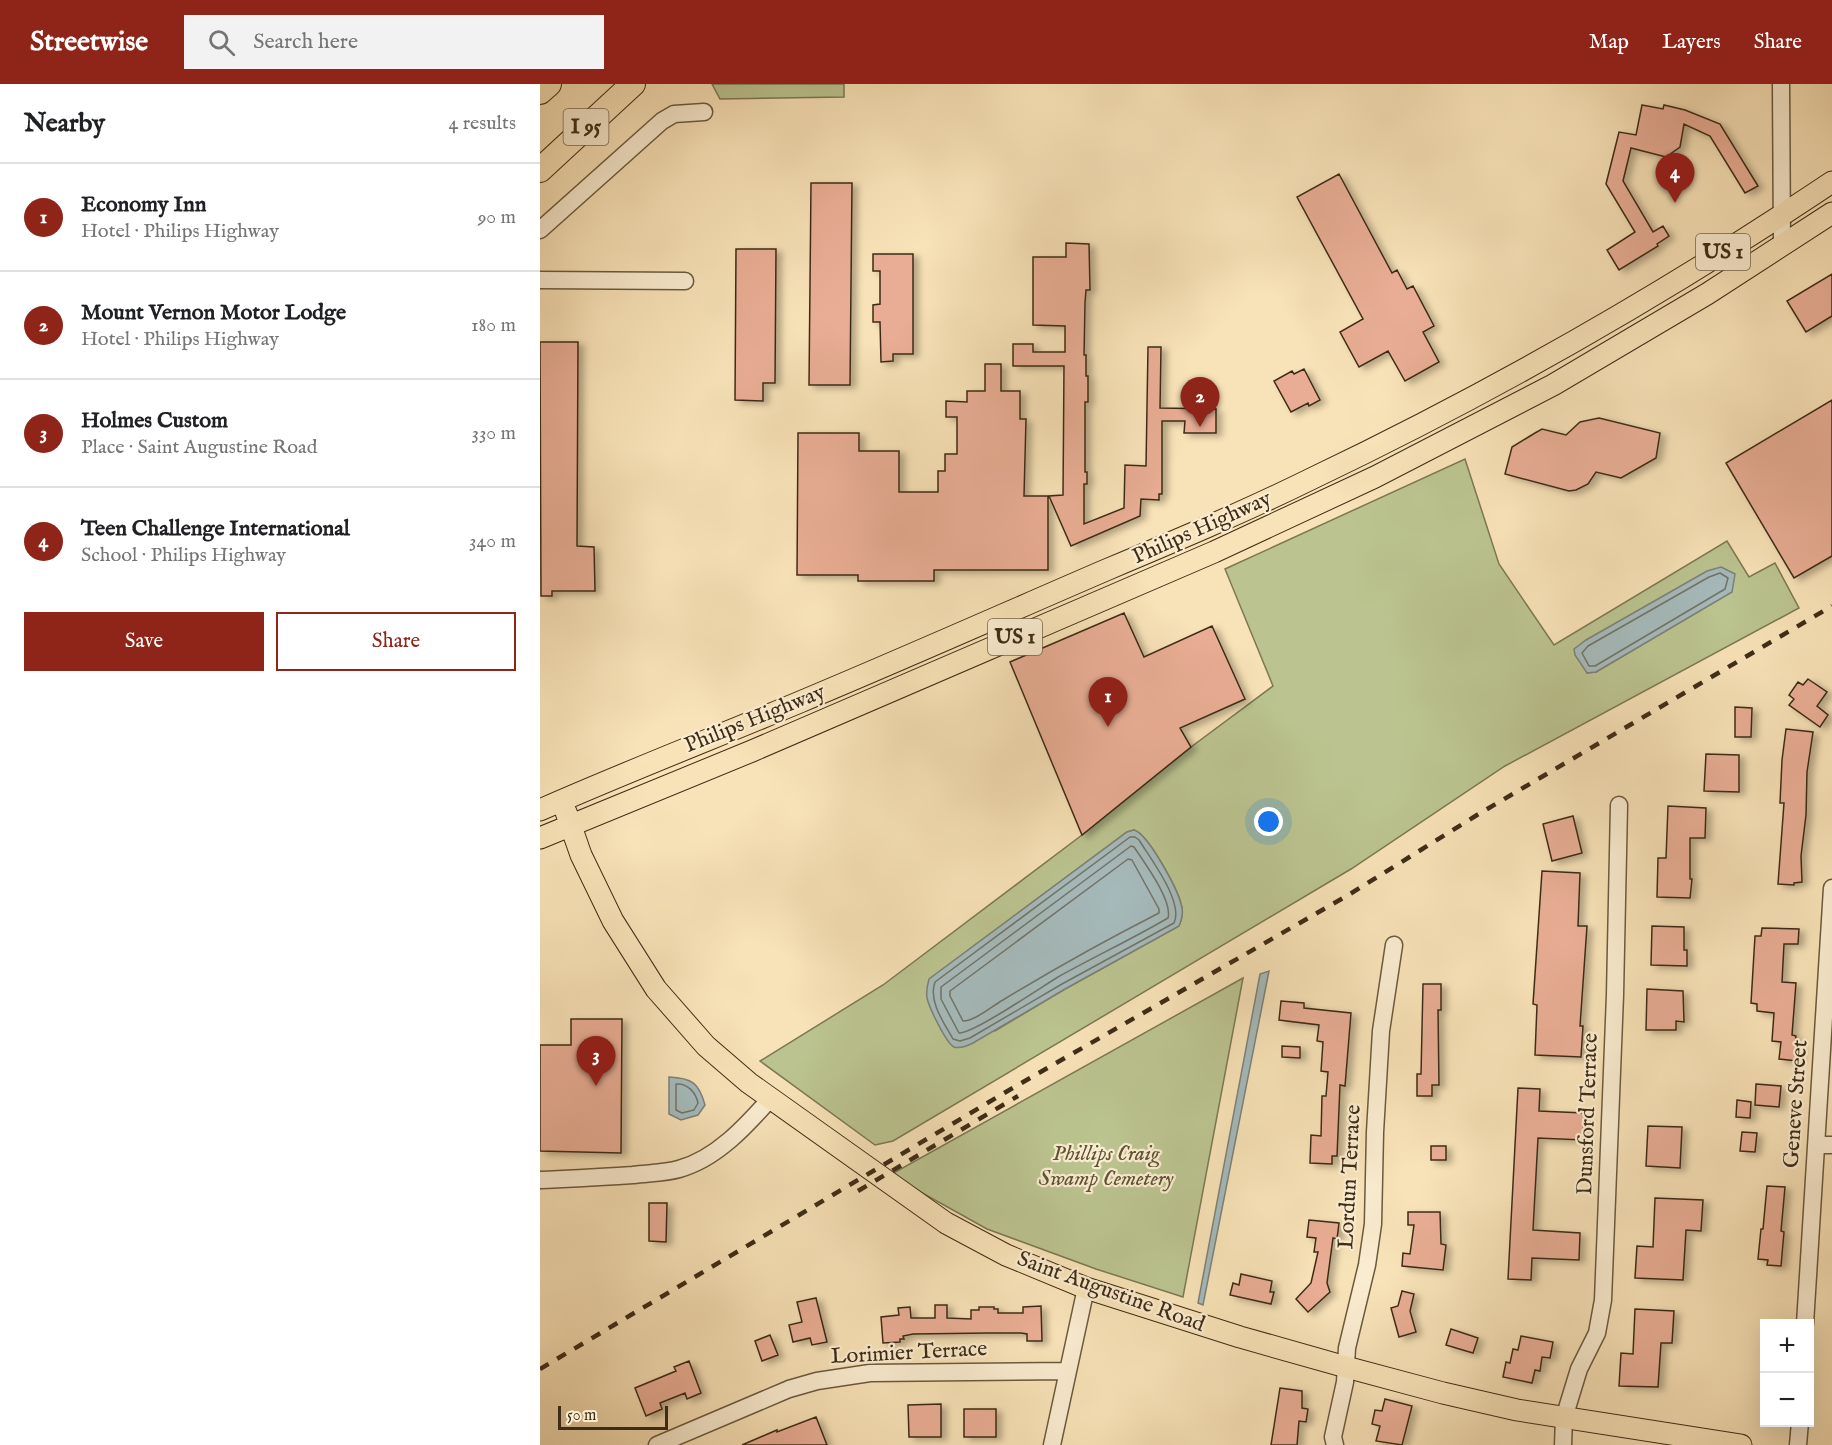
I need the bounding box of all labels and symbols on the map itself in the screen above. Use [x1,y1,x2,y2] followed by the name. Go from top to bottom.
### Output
[564,109,608,145] road number: I 95
[1656,154,1694,203] pin: 4
[1696,234,1750,270] road number: US 1
[1180,378,1220,427] pin: 2
[1128,485,1276,571] street label: Philips Highway
[988,619,1042,655] road number: US 1
[681,678,830,760] street label: Philips Highway
[1088,678,1128,727] pin: 1
[1254,807,1283,836] your location
[1571,1032,1605,1196] street label: Dunsford Terrace
[576,1036,616,1086] pin: 3
[1778,1038,1814,1169] street label: Geneve Street
[1332,1104,1368,1250] street label: Lordun Terrace
[1038,1140,1174,1193] park label: Phillips Craig Swamp Cemetery
[1013,1245,1209,1339] street label: Saint Augustine Road
[830,1335,988,1371] street label: Lorimier Terrace
[558,1403,668,1430] scale bar

